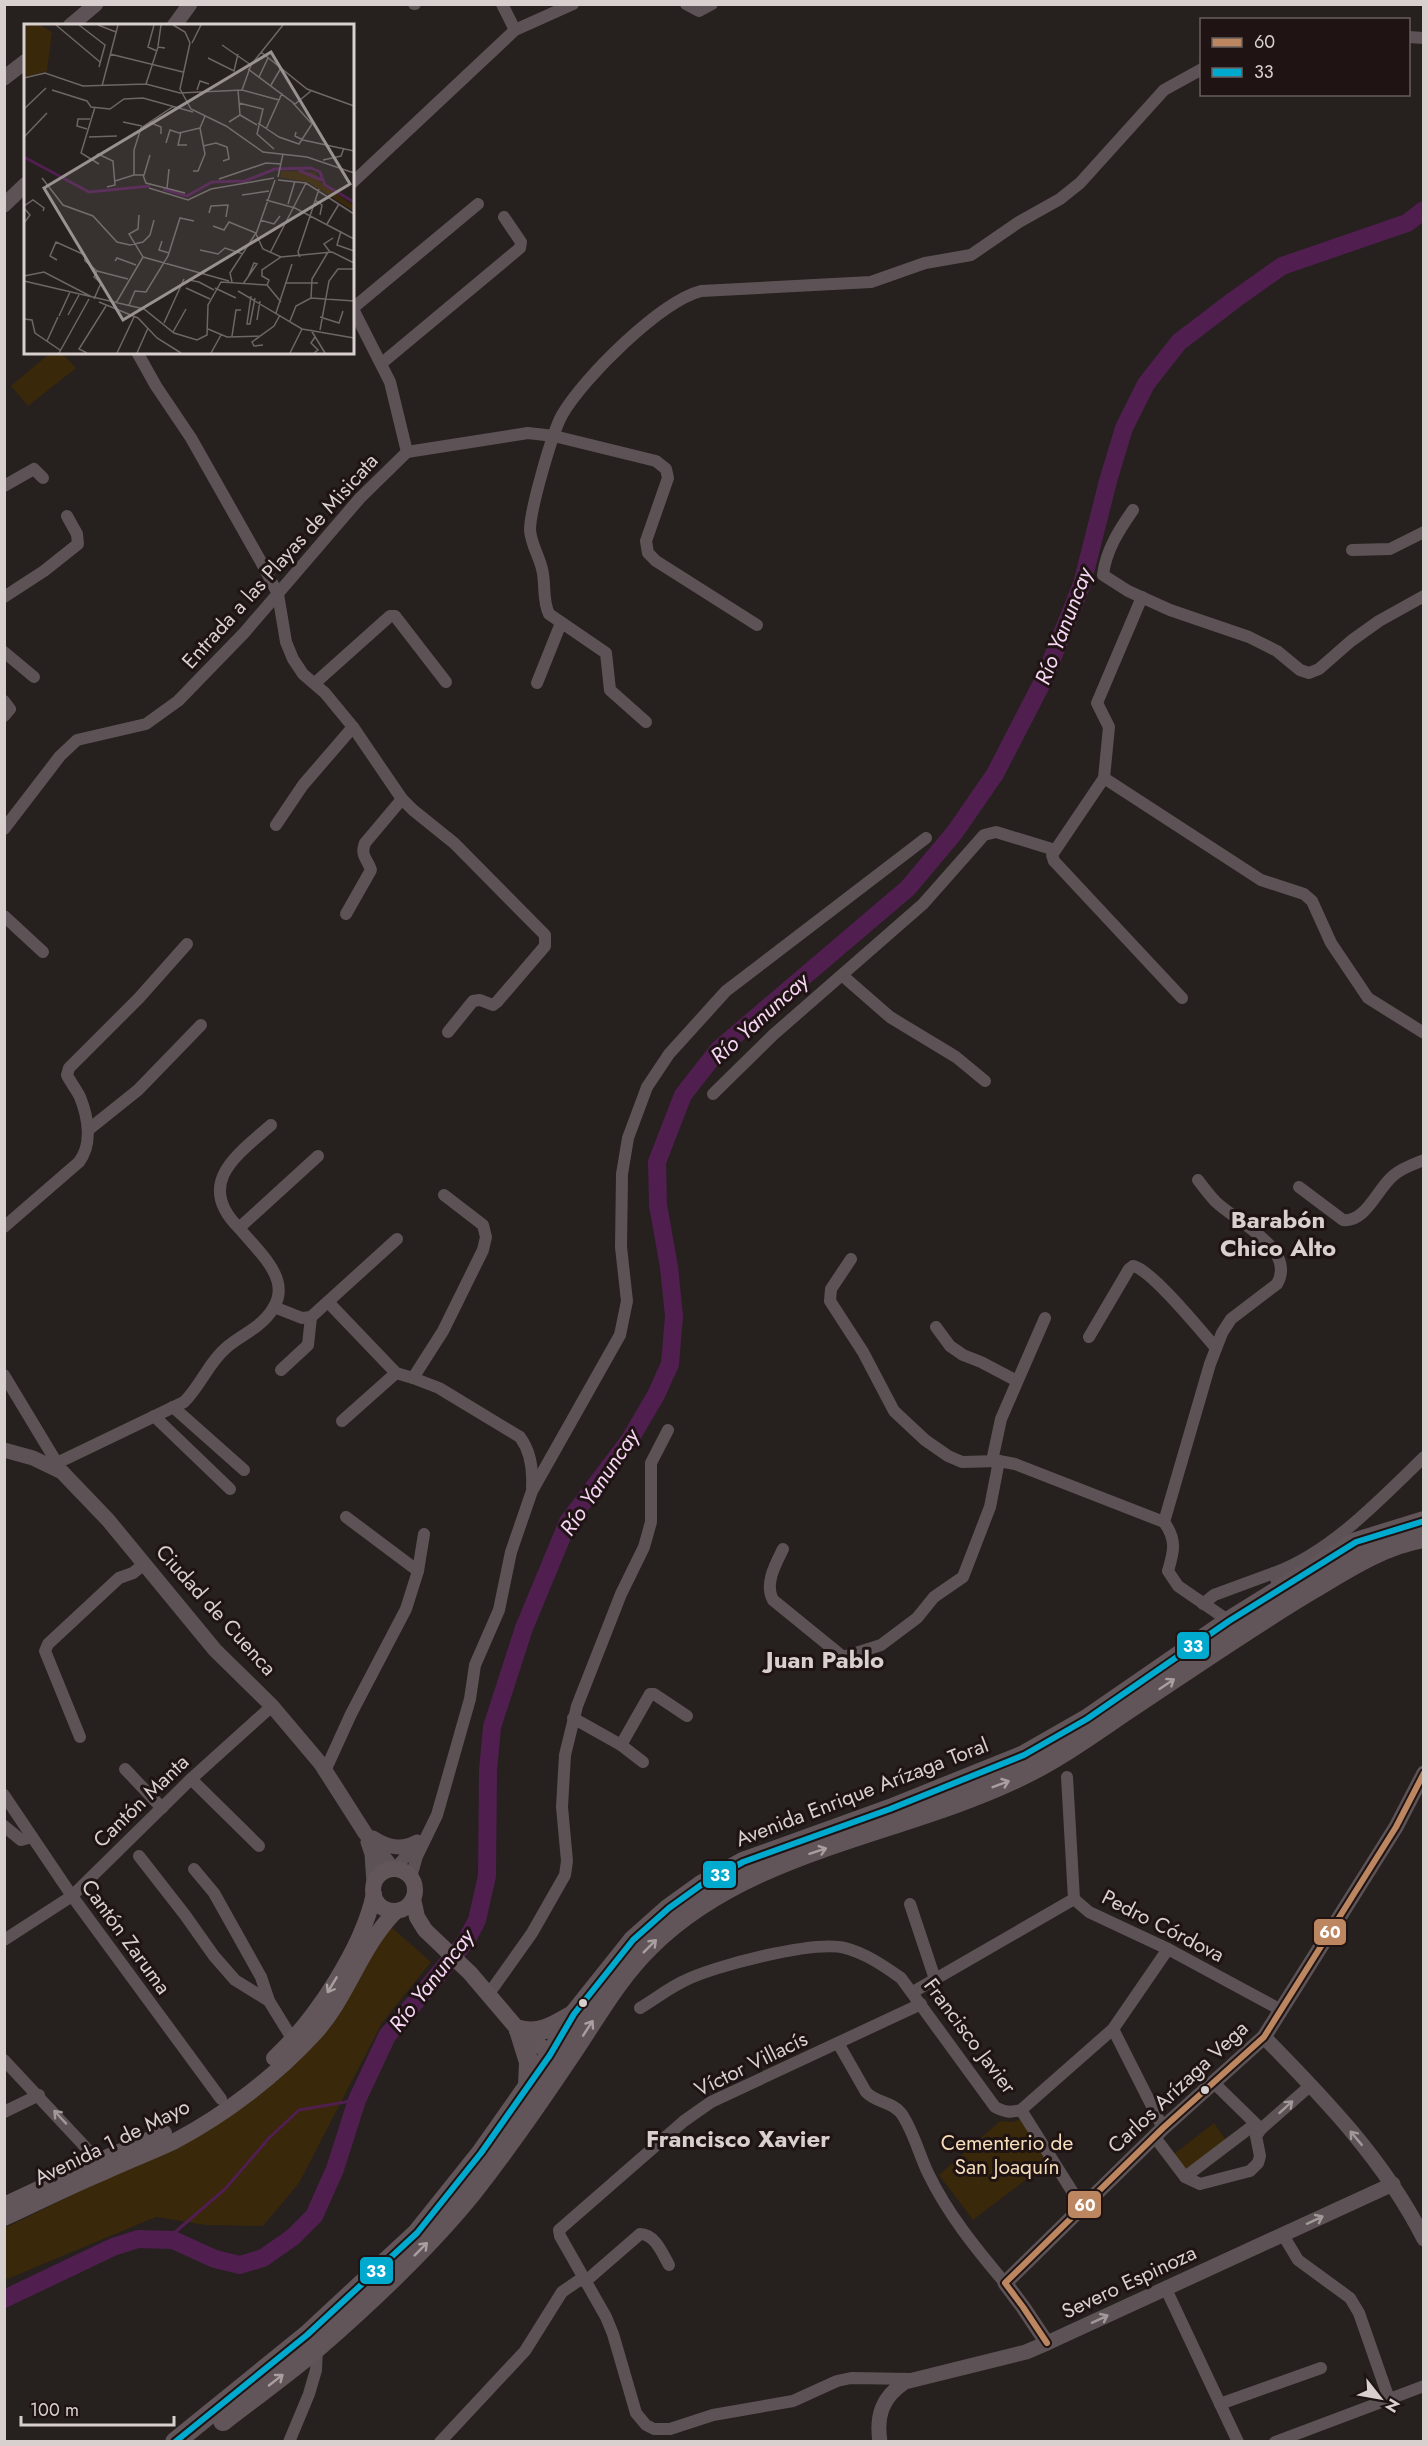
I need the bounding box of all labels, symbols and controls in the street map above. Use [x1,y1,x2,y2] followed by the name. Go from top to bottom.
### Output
[1200,18,1410,96] legend
[24,24,354,354] inset map
[1254,29,1275,55] text: 60
[1254,59,1274,85] text: 33
[175,447,385,675] street label: Entrada a las Playas de Misicata
[1026,561,1101,689] water label: Río Yanuncay
[703,964,817,1071] water label: Río Yanuncay
[1220,1202,1336,1265] district label: Barabón Chico Alto
[551,1421,648,1542] water label: Río Yanuncay
[149,1538,283,1682] street label: Ciudad de Cuenca
[1176,1631,1210,1660] line badge: 33
[1183,1635,1203,1658] text: 33
[762,1642,884,1677] district label: Juan Pablo
[1159,1677,1176,1690] one-way arrow
[731,1730,993,1854] street label: Avenida Enrique Arízaga Toral
[86,1748,196,1854] street label: Cantón Manta
[991,1778,1009,1789] one-way arrow
[808,1844,826,1855] one-way arrow
[702,1860,737,1889] line badge: 33
[710,1864,730,1887] text: 33
[74,1873,178,2001] street label: Cantón Zaruma
[1097,1882,1229,1970] street label: Pedro Córdova
[1313,1918,1347,1946] line badge: 60
[381,1920,482,2038] water label: Río Yanuncay
[1319,1921,1341,1944] text: 60
[642,1939,657,1954] one-way arrow
[917,1972,1024,2101] street label: Francisco Javier
[325,1976,337,1993] one-way arrow
[577,1997,589,2009] unlabelled marker
[1101,2014,1255,2160] street label: Carlos Arízaga Vega
[582,2020,594,2037] one-way arrow
[689,2024,813,2104] street label: Víctor Villacís
[1199,2084,1211,2096] unlabelled marker
[29,2091,195,2193] street label: Avenida 1 de Mayo
[1278,2100,1293,2114] one-way arrow
[53,2110,67,2125] one-way arrow
[646,2121,830,2156] district label: Francisco Xavier
[941,2128,1073,2182] park label: Cementerio de San Joaquín
[1350,2130,1363,2146] one-way arrow
[1067,2190,1102,2219] line badge: 60
[1074,2194,1096,2217] text: 60
[1305,2213,1323,2225] one-way arrow
[1057,2238,1201,2326] street label: Severo Espinoza
[413,2242,428,2257] one-way arrow
[359,2256,394,2285] line badge: 33
[366,2260,386,2283] text: 33
[1090,2313,1108,2324] one-way arrow
[1350,2368,1410,2428] north arrow
[268,2373,284,2386] one-way arrow
[21,2389,174,2427] scale bar
[1379,2394,1406,2417] text: N
[30,2397,79,2423] text: 100 m

